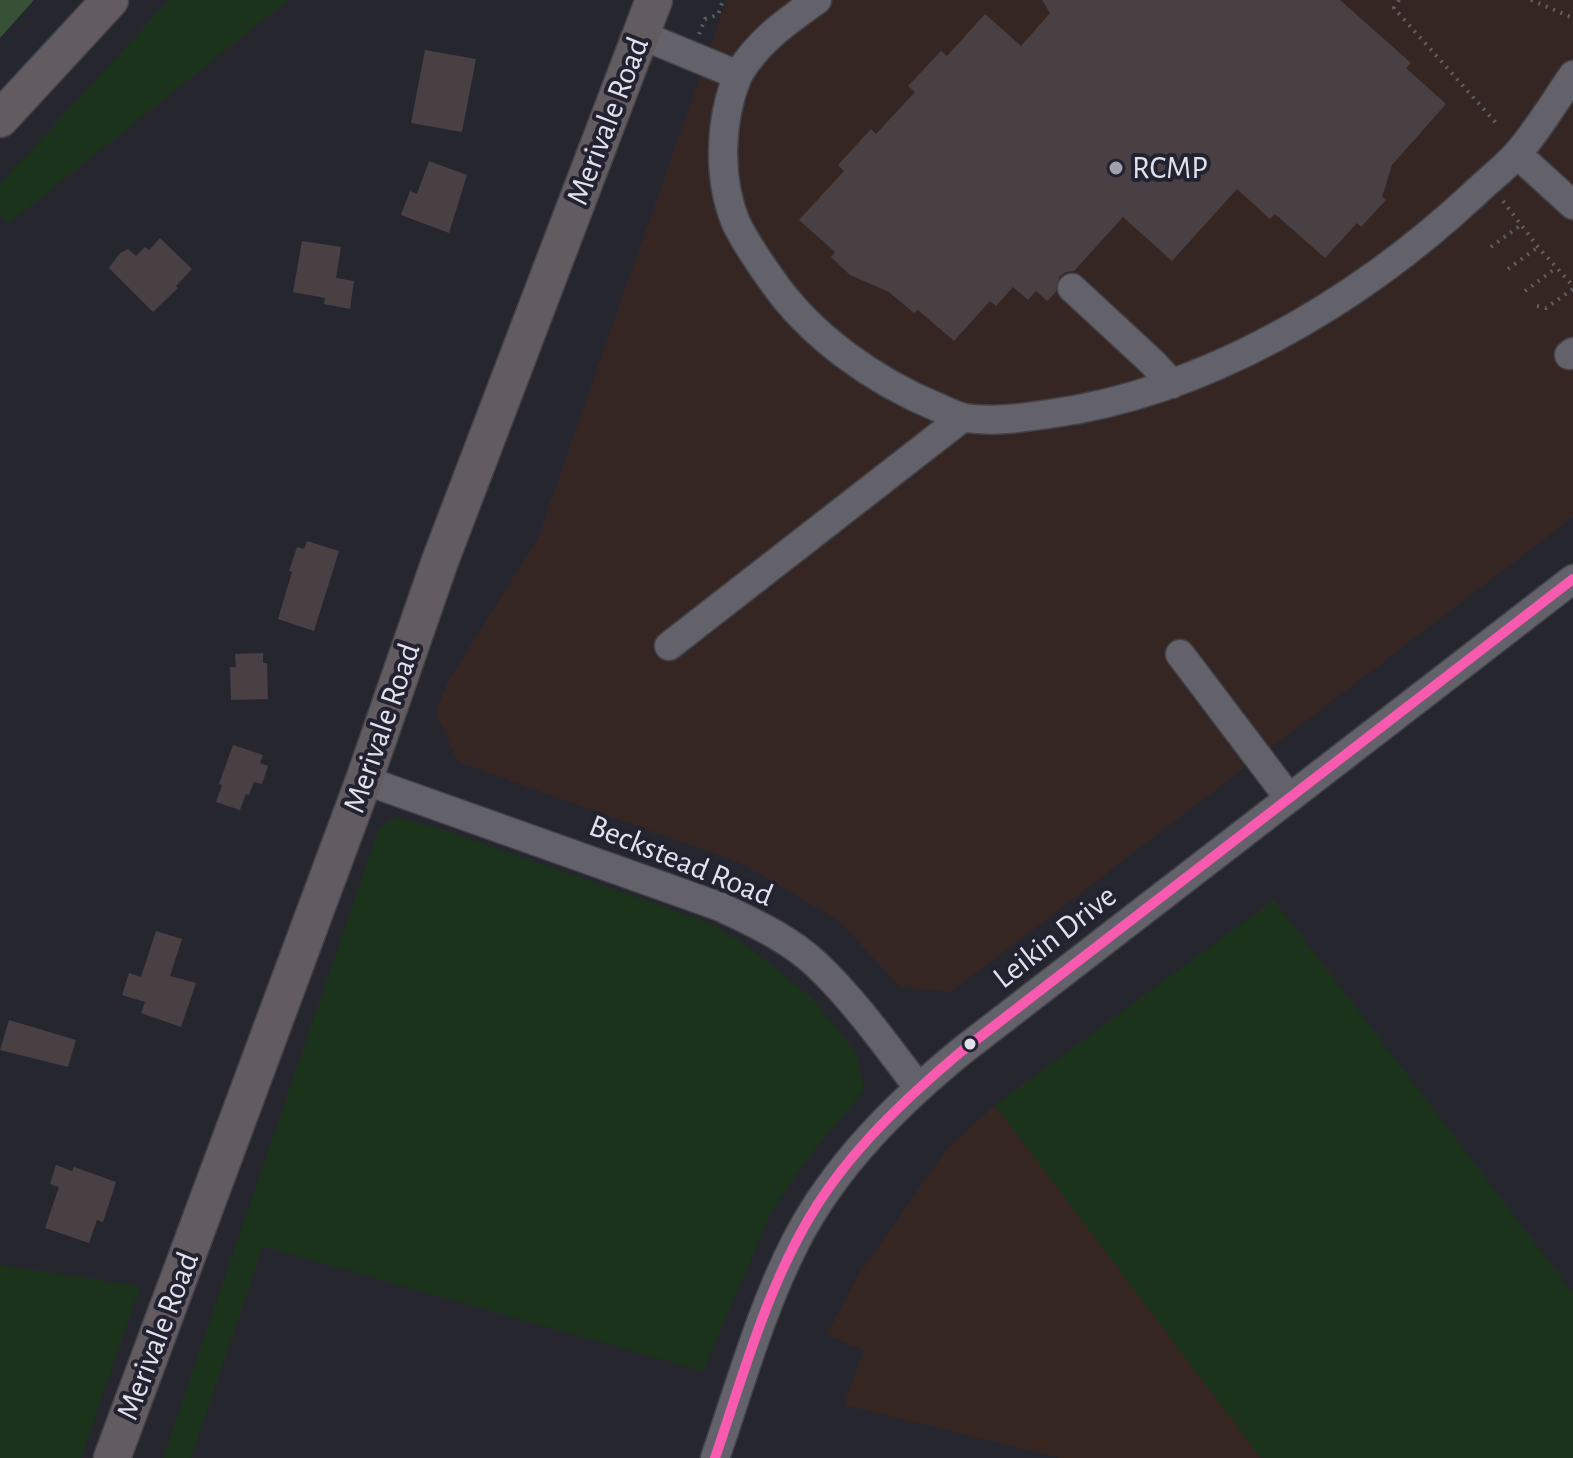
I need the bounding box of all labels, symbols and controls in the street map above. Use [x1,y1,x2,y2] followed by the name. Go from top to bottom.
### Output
[558,32,658,210] street label: Merivale Road
[1132,149,1208,187] place label: RCMP
[1107,159,1125,177] marker: RCMP
[335,638,429,818] street label: Merivale Road
[583,807,779,915] street label: Beckstead Road
[986,877,1124,997] street label: Leikin Drive
[962,1036,978,1052] unlabelled marker
[108,1247,208,1425] street label: Merivale Road

